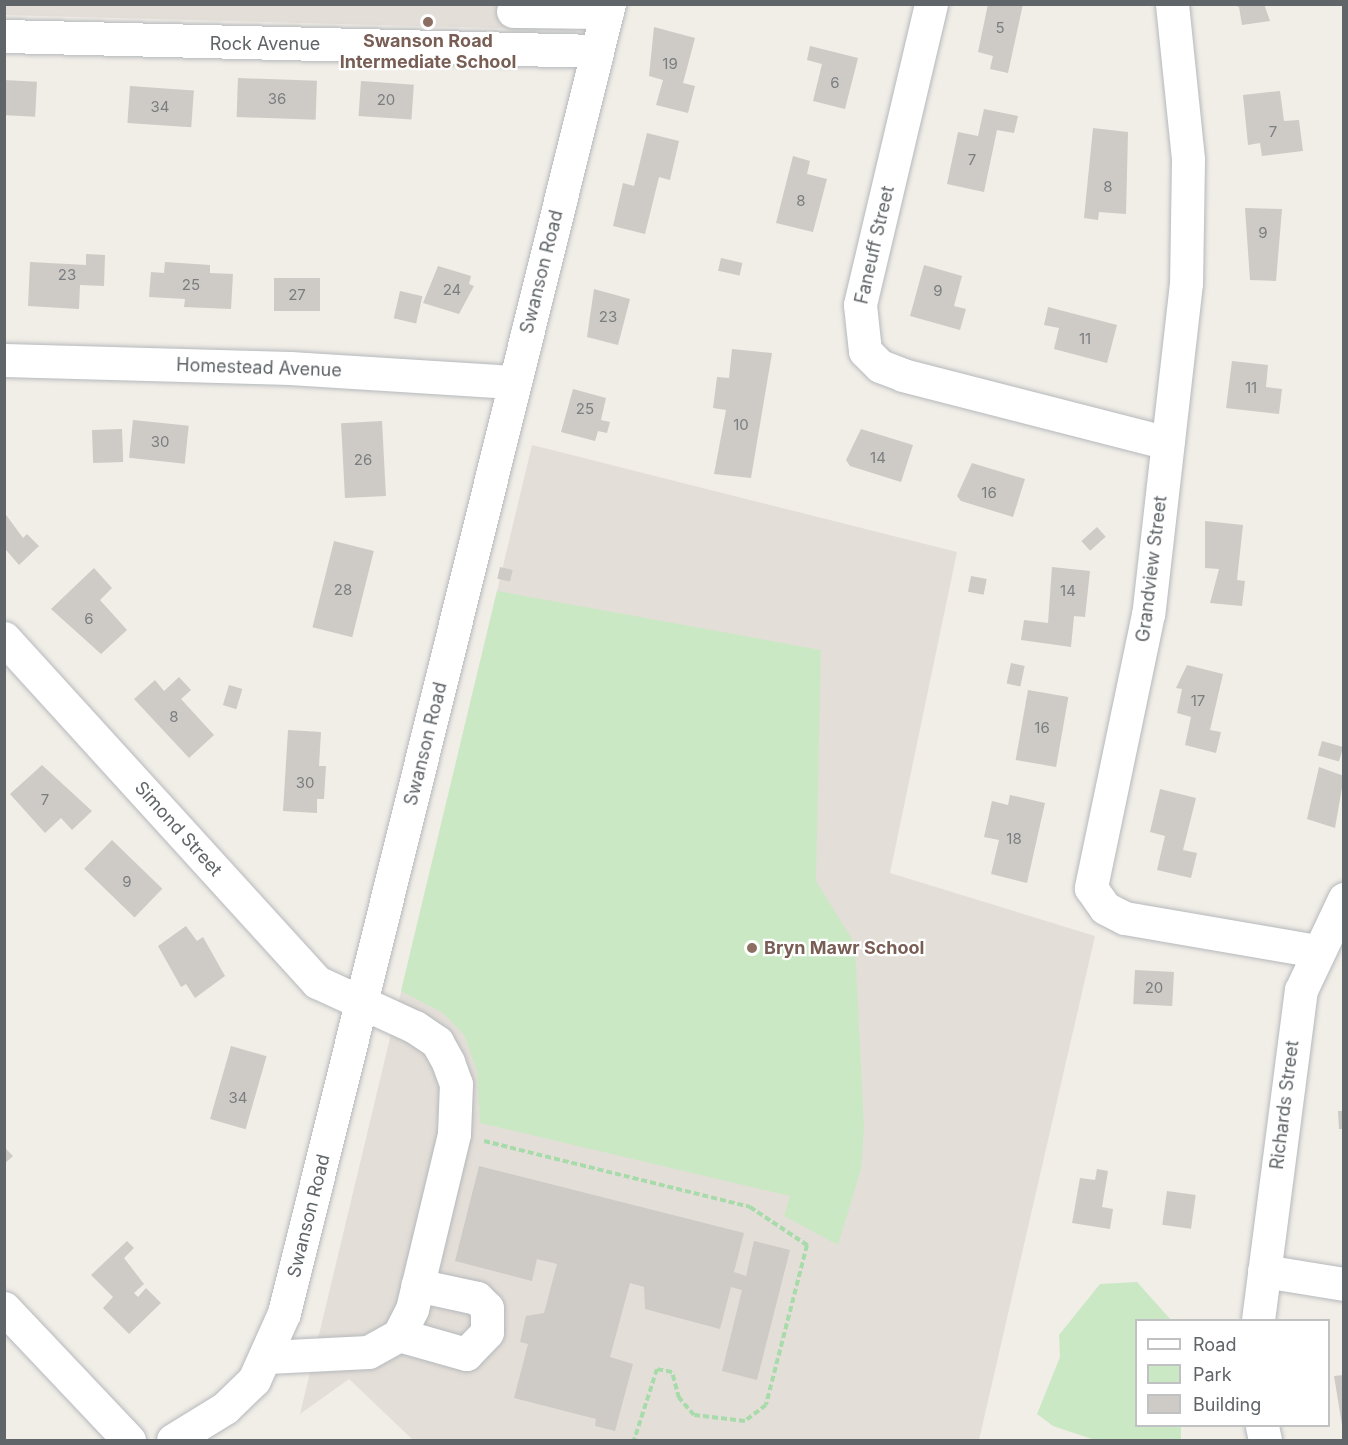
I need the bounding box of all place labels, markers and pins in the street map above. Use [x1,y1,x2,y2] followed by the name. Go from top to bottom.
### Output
[421,15,435,29] marker: Swanson Road Intermediate School
[340,31,516,74] place label: Swanson Road Intermediate School
[764,937,924,959] place label: Bryn Mawr School
[745,941,759,955] marker: Bryn Mawr School

